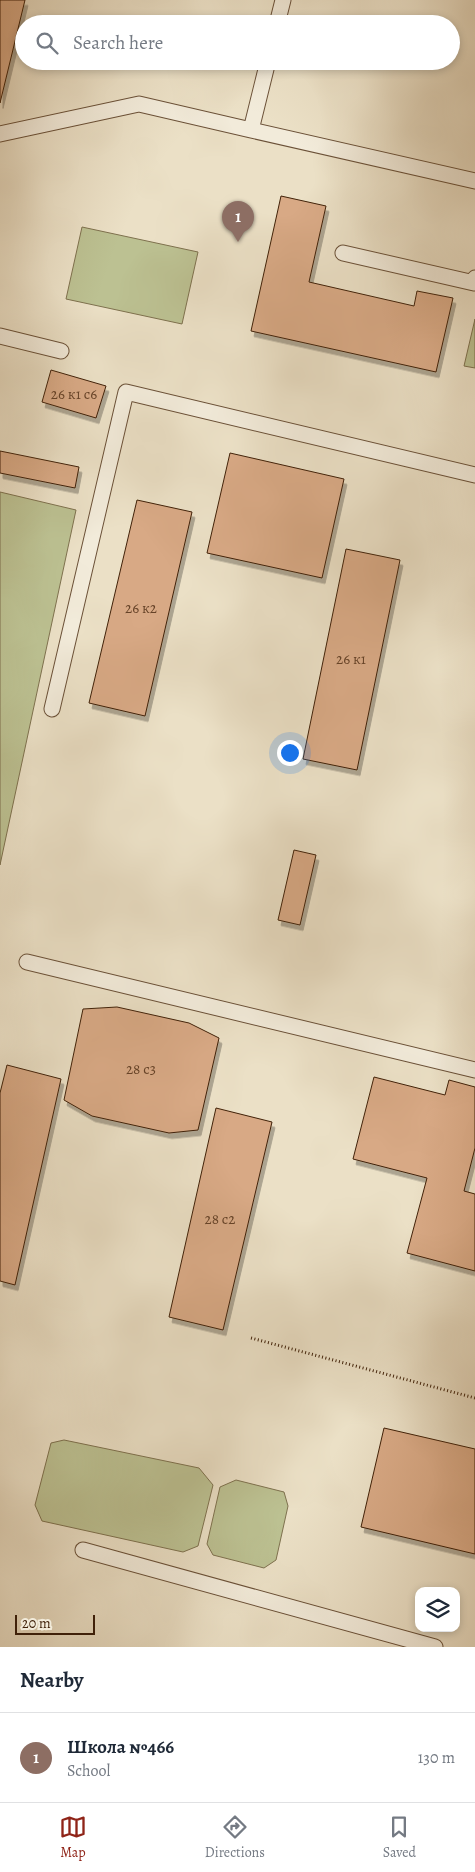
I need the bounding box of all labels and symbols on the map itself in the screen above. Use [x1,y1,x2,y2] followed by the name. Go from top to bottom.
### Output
[222,201,254,242] pin: 1
[51,384,97,404] house number: 26 к1 с6
[125,598,157,618] house number: 26 к2
[336,649,366,669] house number: 26 к1
[277,740,303,766] your location
[126,1059,156,1079] house number: 28 с3
[205,1209,236,1229] house number: 28 с2
[15,1612,95,1635] scale bar

